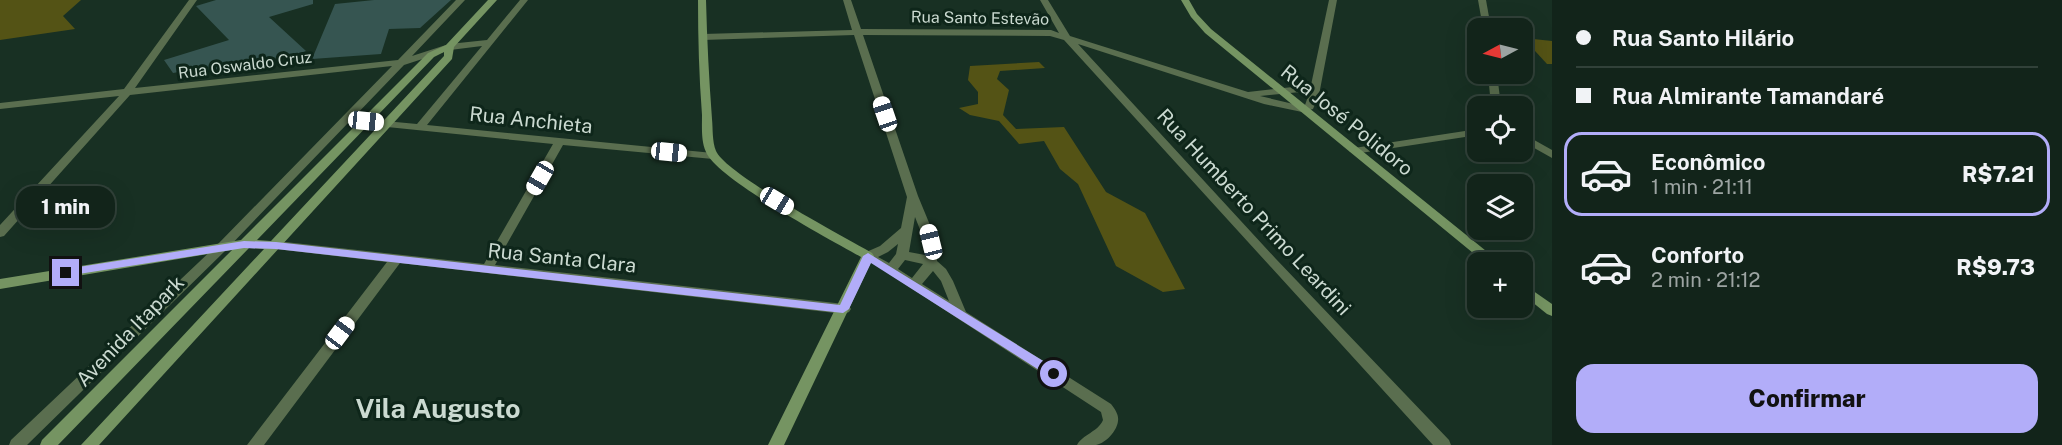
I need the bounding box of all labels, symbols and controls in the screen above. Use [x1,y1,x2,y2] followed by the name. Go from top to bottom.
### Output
[911,7,1049,29] street label: Rua Santo Estevão
[1467,18,1533,84] north arrow
[1467,18,1533,318] map controls
[1612,25,1794,51] text: Rua Santo Hilário
[177,47,313,83] street label: Rua Oswaldo Cruz
[1276,59,1418,181] street label: Rua José Polidoro
[1612,83,1884,109] text: Rua Almirante Tamandaré
[871,94,899,134] car
[1467,96,1533,162] button: locate
[468,102,594,138] street label: Rua Anchieta
[1152,104,1356,320] street label: Rua Humberto Primo Leardini
[347,110,385,132] car
[650,141,688,163] car
[1579,147,1633,201] icon: car
[1651,149,1766,175] text: Econômico
[523,158,557,198] car
[1962,161,2035,187] text: R$7.21
[1467,174,1533,240] button: layers
[1651,175,1753,199] text: 1 min · 21:11
[757,184,797,218] car
[16,186,116,228] callout: 1 min
[41,195,90,219] text: 1 min
[918,222,944,262] car
[486,238,638,278] street label: Rua Santa Clara
[1579,240,1633,294] icon: car
[1651,242,1744,268] text: Conforto
[1467,252,1533,318] button: +
[1956,254,2035,280] text: R$9.73
[52,259,79,286] route end
[1651,268,1761,292] text: 2 min · 21:12
[71,271,189,391] street label: Avenida Itapark
[322,313,358,353] car
[1040,360,1067,387] route start
[1576,364,2038,433] button: Confirmar
[356,392,520,424] district label: Vila Augusto

